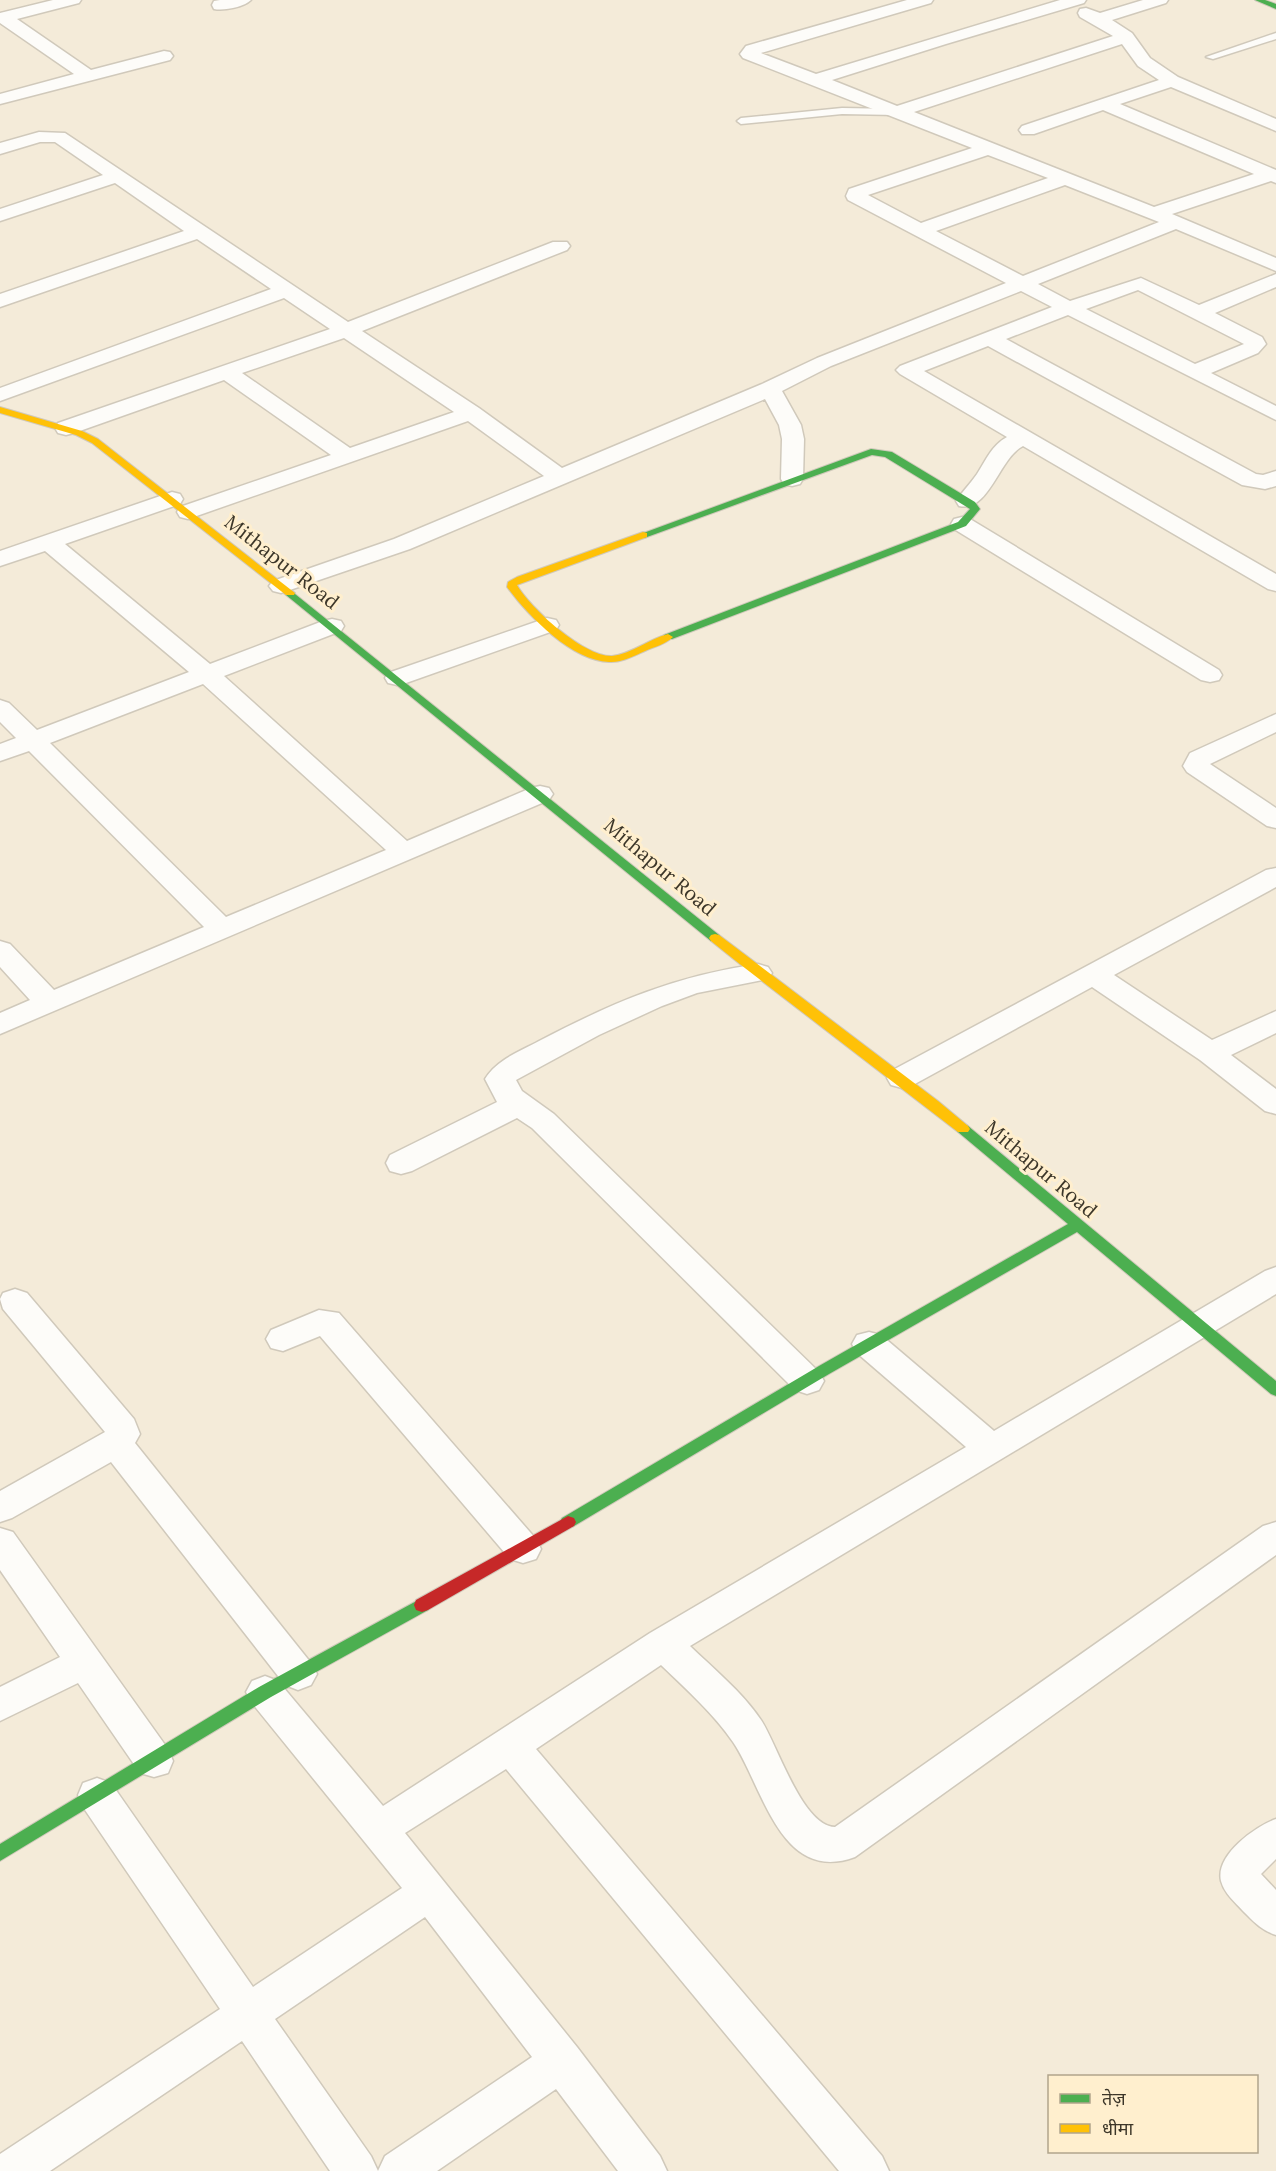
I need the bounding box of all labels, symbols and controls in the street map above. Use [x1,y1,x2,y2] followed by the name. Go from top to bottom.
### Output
[220,509,345,614] street label: Mithapur Road
[599,813,721,921] street label: Mithapur Road
[980,1115,1102,1223] street label: Mithapur Road
[1048,2075,1258,2153] legend
[1102,2087,1126,2110] text: तेज़
[1102,2117,1133,2140] text: धीमा

